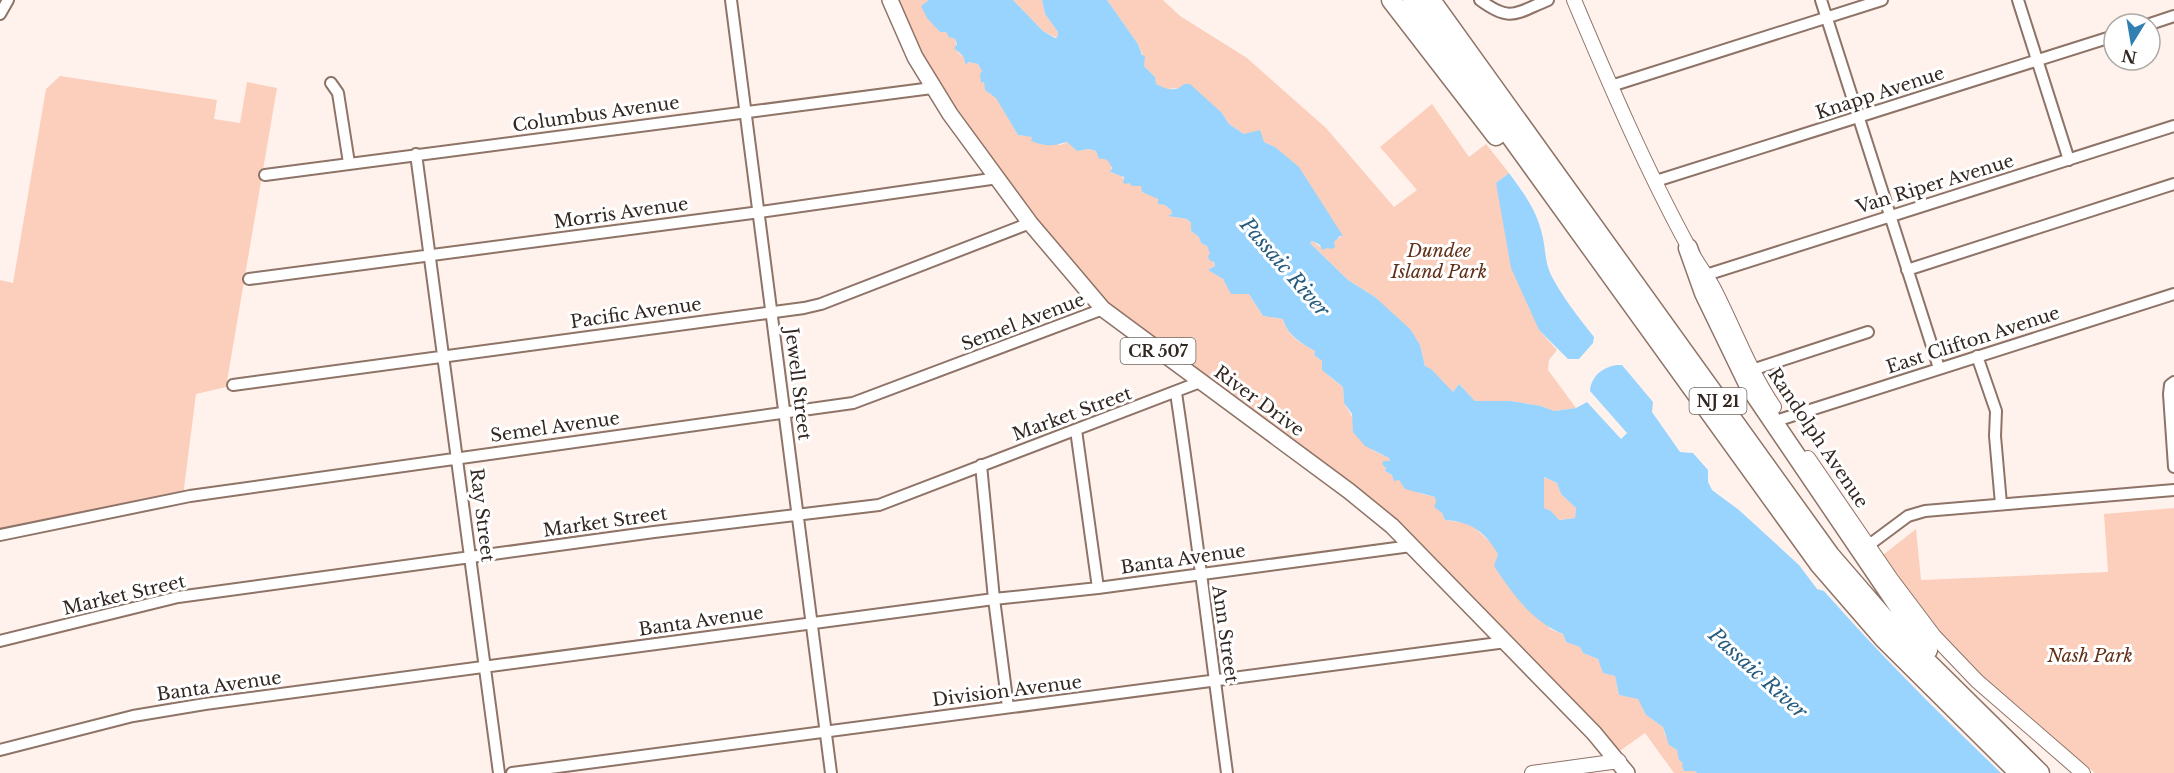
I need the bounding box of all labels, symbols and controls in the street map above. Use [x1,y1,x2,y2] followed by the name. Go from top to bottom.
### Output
[2102,12,2162,72] north arrow
[2120,45,2138,68] text: N
[1813,62,1947,124] street label: Knapp Avenue
[511,91,681,137] street label: Columbus Avenue
[1852,150,2017,219] street label: Van Riper Avenue
[552,193,690,233] street label: Morris Avenue
[1235,212,1335,322] water label: Passaic River
[1390,240,1487,283] park label: Dundee Island Park
[958,288,1088,356] street label: Semel Avenue
[569,293,703,333] street label: Pacific Avenue
[1884,302,2062,378] street label: East Clifton Avenue
[780,325,816,442] street label: Jewell Street
[1120,338,1196,364] road number: CR 507
[1210,361,1308,441] street label: River Drive
[1763,364,1873,512] street label: Randolph Avenue
[1009,382,1135,446] street label: Market Street
[1690,388,1746,414] road number: NJ 21
[489,407,621,447] street label: Semel Avenue
[465,467,499,563] street label: Ray Street
[542,502,669,542] street label: Market Street
[1119,539,1247,579] street label: Banta Avenue
[61,570,188,620] street label: Market Street
[1207,583,1243,684] street label: Ann Street
[637,601,765,641] street label: Banta Avenue
[1703,622,1813,724] water label: Passaic River
[2046,645,2133,667] park label: Nash Park
[155,666,283,706] street label: Banta Avenue
[931,671,1083,711] street label: Division Avenue

